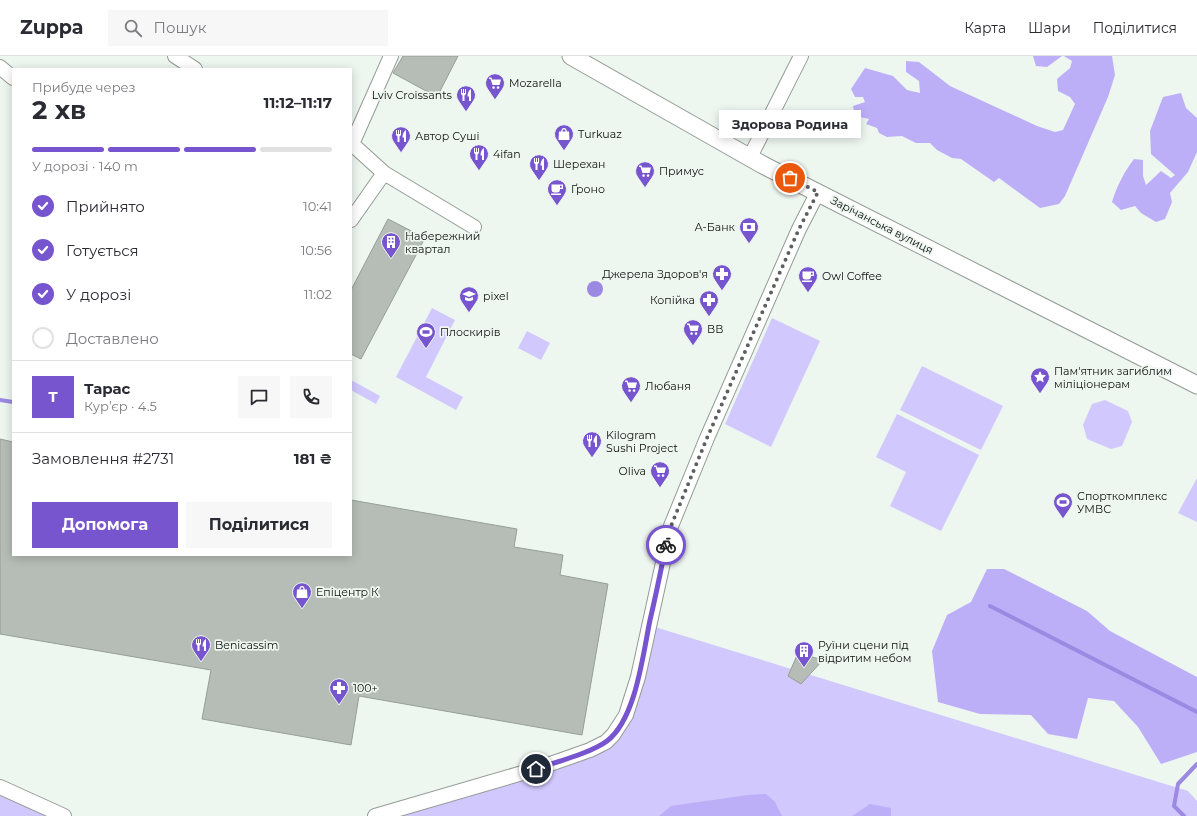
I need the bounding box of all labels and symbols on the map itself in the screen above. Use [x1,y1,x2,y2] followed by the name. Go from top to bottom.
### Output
[484,72,506,100] supermarket icon: Mozarella
[509,76,562,90] place label: Mozarella
[455,84,477,112] restaurant icon: Lviv Croissants
[372,88,453,102] place label: Lviv Croissants
[719,110,861,138] callout: Здорова Родина
[553,123,575,151] shop icon: Turkuaz
[390,125,412,153] restaurant icon: Автор Суші
[578,127,622,141] place label: Turkuaz
[415,129,479,143] place label: Автор Суші
[468,143,490,171] restaurant icon: 4ifan
[493,147,521,161] place label: 4ifan
[528,153,550,181] restaurant icon: Шерехан
[553,157,606,171] place label: Шерехан
[634,160,656,188] supermarket icon: Примус
[773,161,807,195] pin
[659,164,704,178] place label: Примус
[546,178,568,206] cafe icon: Ґроно
[571,182,605,196] place label: Ґроно
[828,193,936,257] street label: Зарічанська вулиця
[738,216,760,244] bank icon: А-Банк
[695,220,736,234] place label: А-Банк
[405,229,480,256] place label: Набережний квартал
[380,231,402,259] building icon: Набережний квартал
[711,263,733,291] pharmacy icon: Джерела Здоров'я
[797,265,819,293] cafe icon: Owl Coffee
[602,267,708,281] place label: Джерела Здоров'я
[822,269,882,283] place label: Owl Coffee
[458,285,480,313] school or university icon: pixel
[483,289,509,303] place label: pixel
[698,289,720,317] pharmacy icon: Копійка
[650,293,695,307] place label: Копійка
[682,318,704,346] supermarket icon: ВВ
[415,321,437,349] sports icon: Плоскирів
[707,322,723,336] place label: ВВ
[440,325,500,339] place label: Плоскирів
[1054,364,1172,391] place label: Пам'ятник загиблим міліціонерам
[1029,366,1051,394] place icon: Пам'ятник загиблим міліціонерам
[620,375,642,403] supermarket icon: Любаня
[645,379,691,393] place label: Любаня
[606,428,679,455] place label: Kilogram Sushi Project
[581,430,603,458] restaurant icon: Kilogram Sushi Project
[649,460,671,488] supermarket icon: Oliva
[619,464,646,478] place label: Oliva
[1077,489,1167,516] place label: Спорткомплекс УМВС
[1052,491,1074,519] sports icon: Спорткомплекс УМВС
[646,525,686,565] courier
[291,581,313,609] shop icon: Епіцентр К
[316,585,379,599] place label: Епіцентр К
[190,634,212,662] restaurant icon: Benicassim
[215,638,278,652] place label: Benicassim
[818,638,911,665] place label: Руїни сцени під відритим небом
[793,640,815,668] building icon: Руїни сцени під відритим небом
[328,677,350,705] pharmacy icon: 100+
[353,681,378,695] place label: 100+
[519,752,553,786] pin

